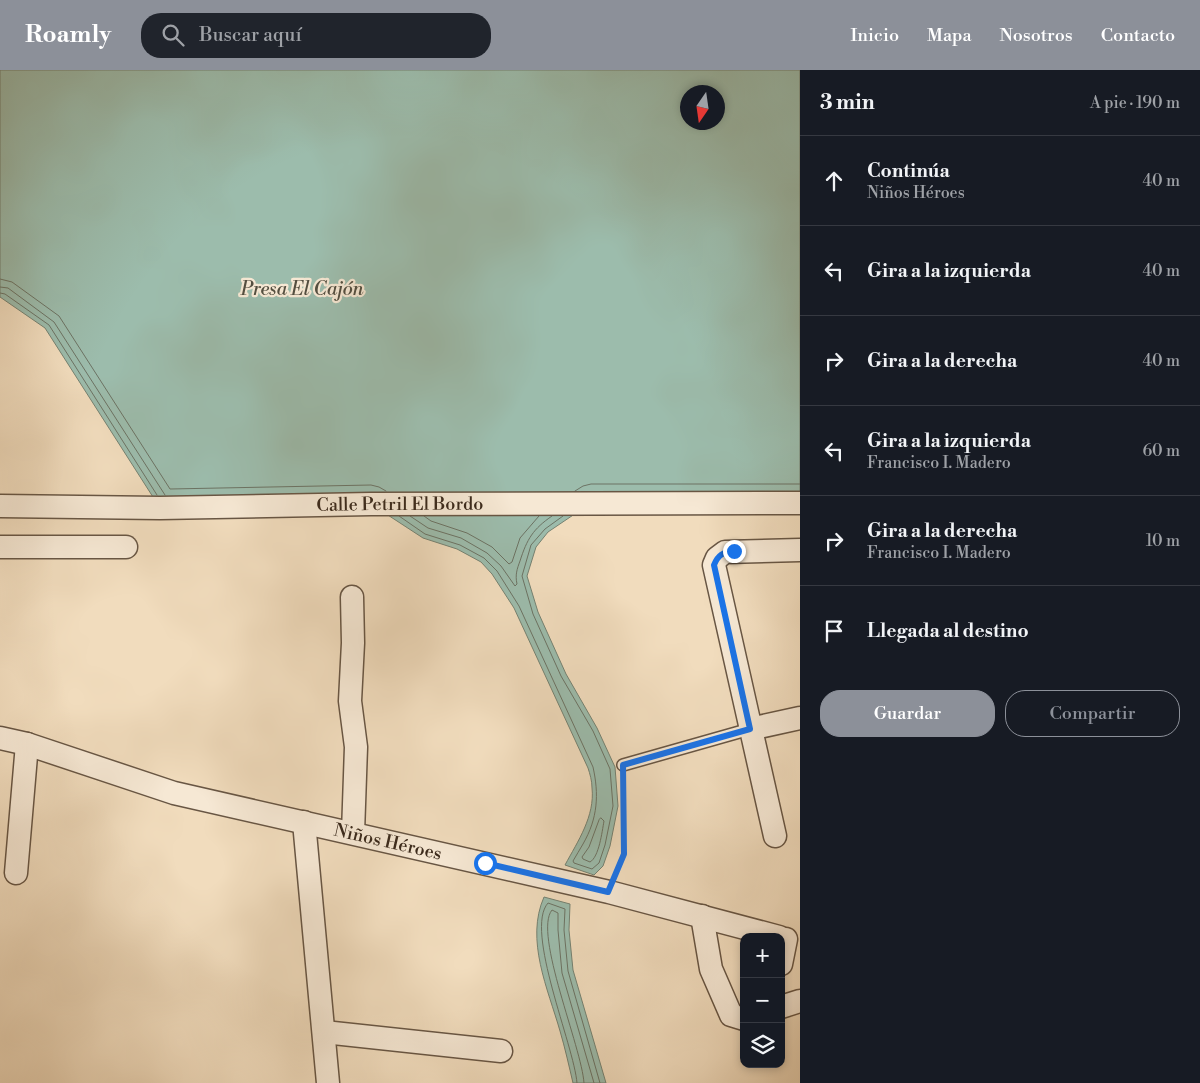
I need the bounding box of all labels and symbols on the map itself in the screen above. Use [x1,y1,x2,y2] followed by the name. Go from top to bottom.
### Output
[680,85,725,130] north arrow
[240,277,364,301] water label: Presa El Cajón
[316,493,483,517] street label: Calle Petril El Bordo
[723,540,746,563] route end
[332,819,444,866] street label: Niños Héroes
[474,852,497,875] route start

